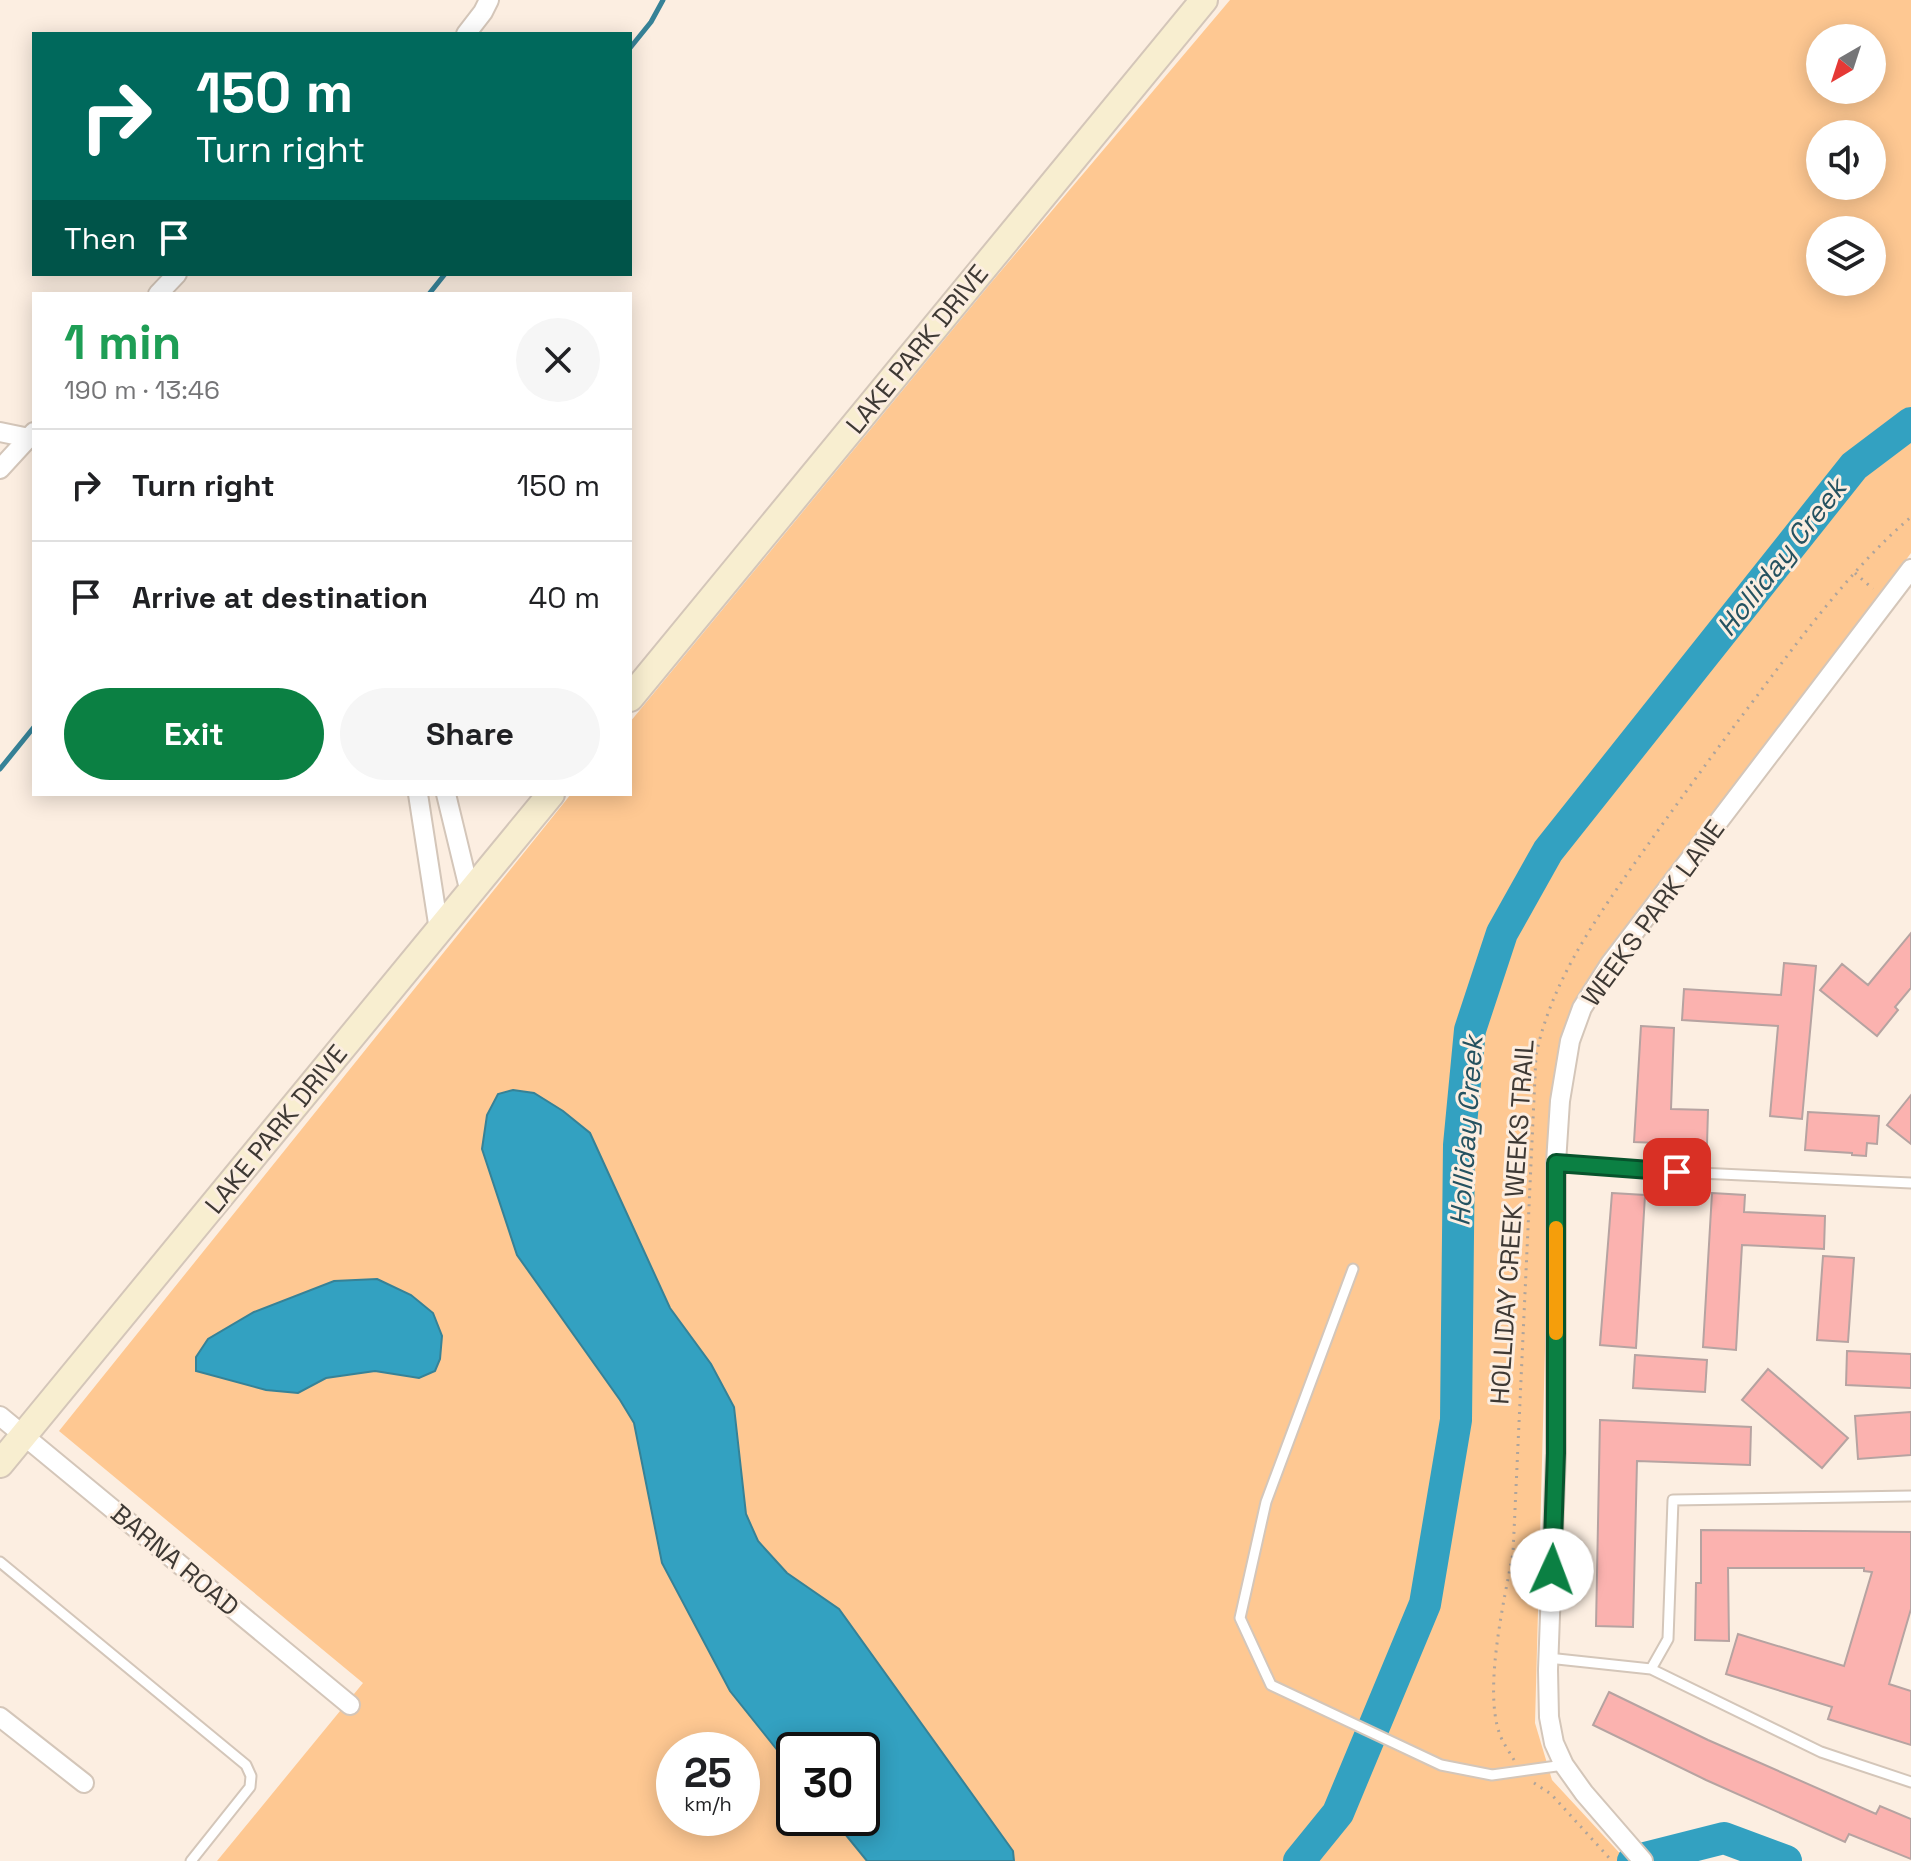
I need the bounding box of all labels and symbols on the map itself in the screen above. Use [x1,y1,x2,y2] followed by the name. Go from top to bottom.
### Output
[1806,24,1886,104] north arrow
[838,257,996,441] street label: LAKE PARK DRIVE
[1708,469,1856,643] water label: Holliday Creek
[1574,813,1732,1013] street label: WEEKS PARK LANE
[1441,1032,1491,1227] water label: Holliday Creek
[197,1037,355,1221] street label: LAKE PARK DRIVE
[1482,1038,1542,1406] street label: HOLLIDAY CREEK WEEKS TRAIL
[1643,1138,1711,1206] pin
[104,1497,246,1623] street label: BARNA ROAD
[1510,1528,1594,1612] position arrow
[776,1732,880,1836] speed limit sign: 30

